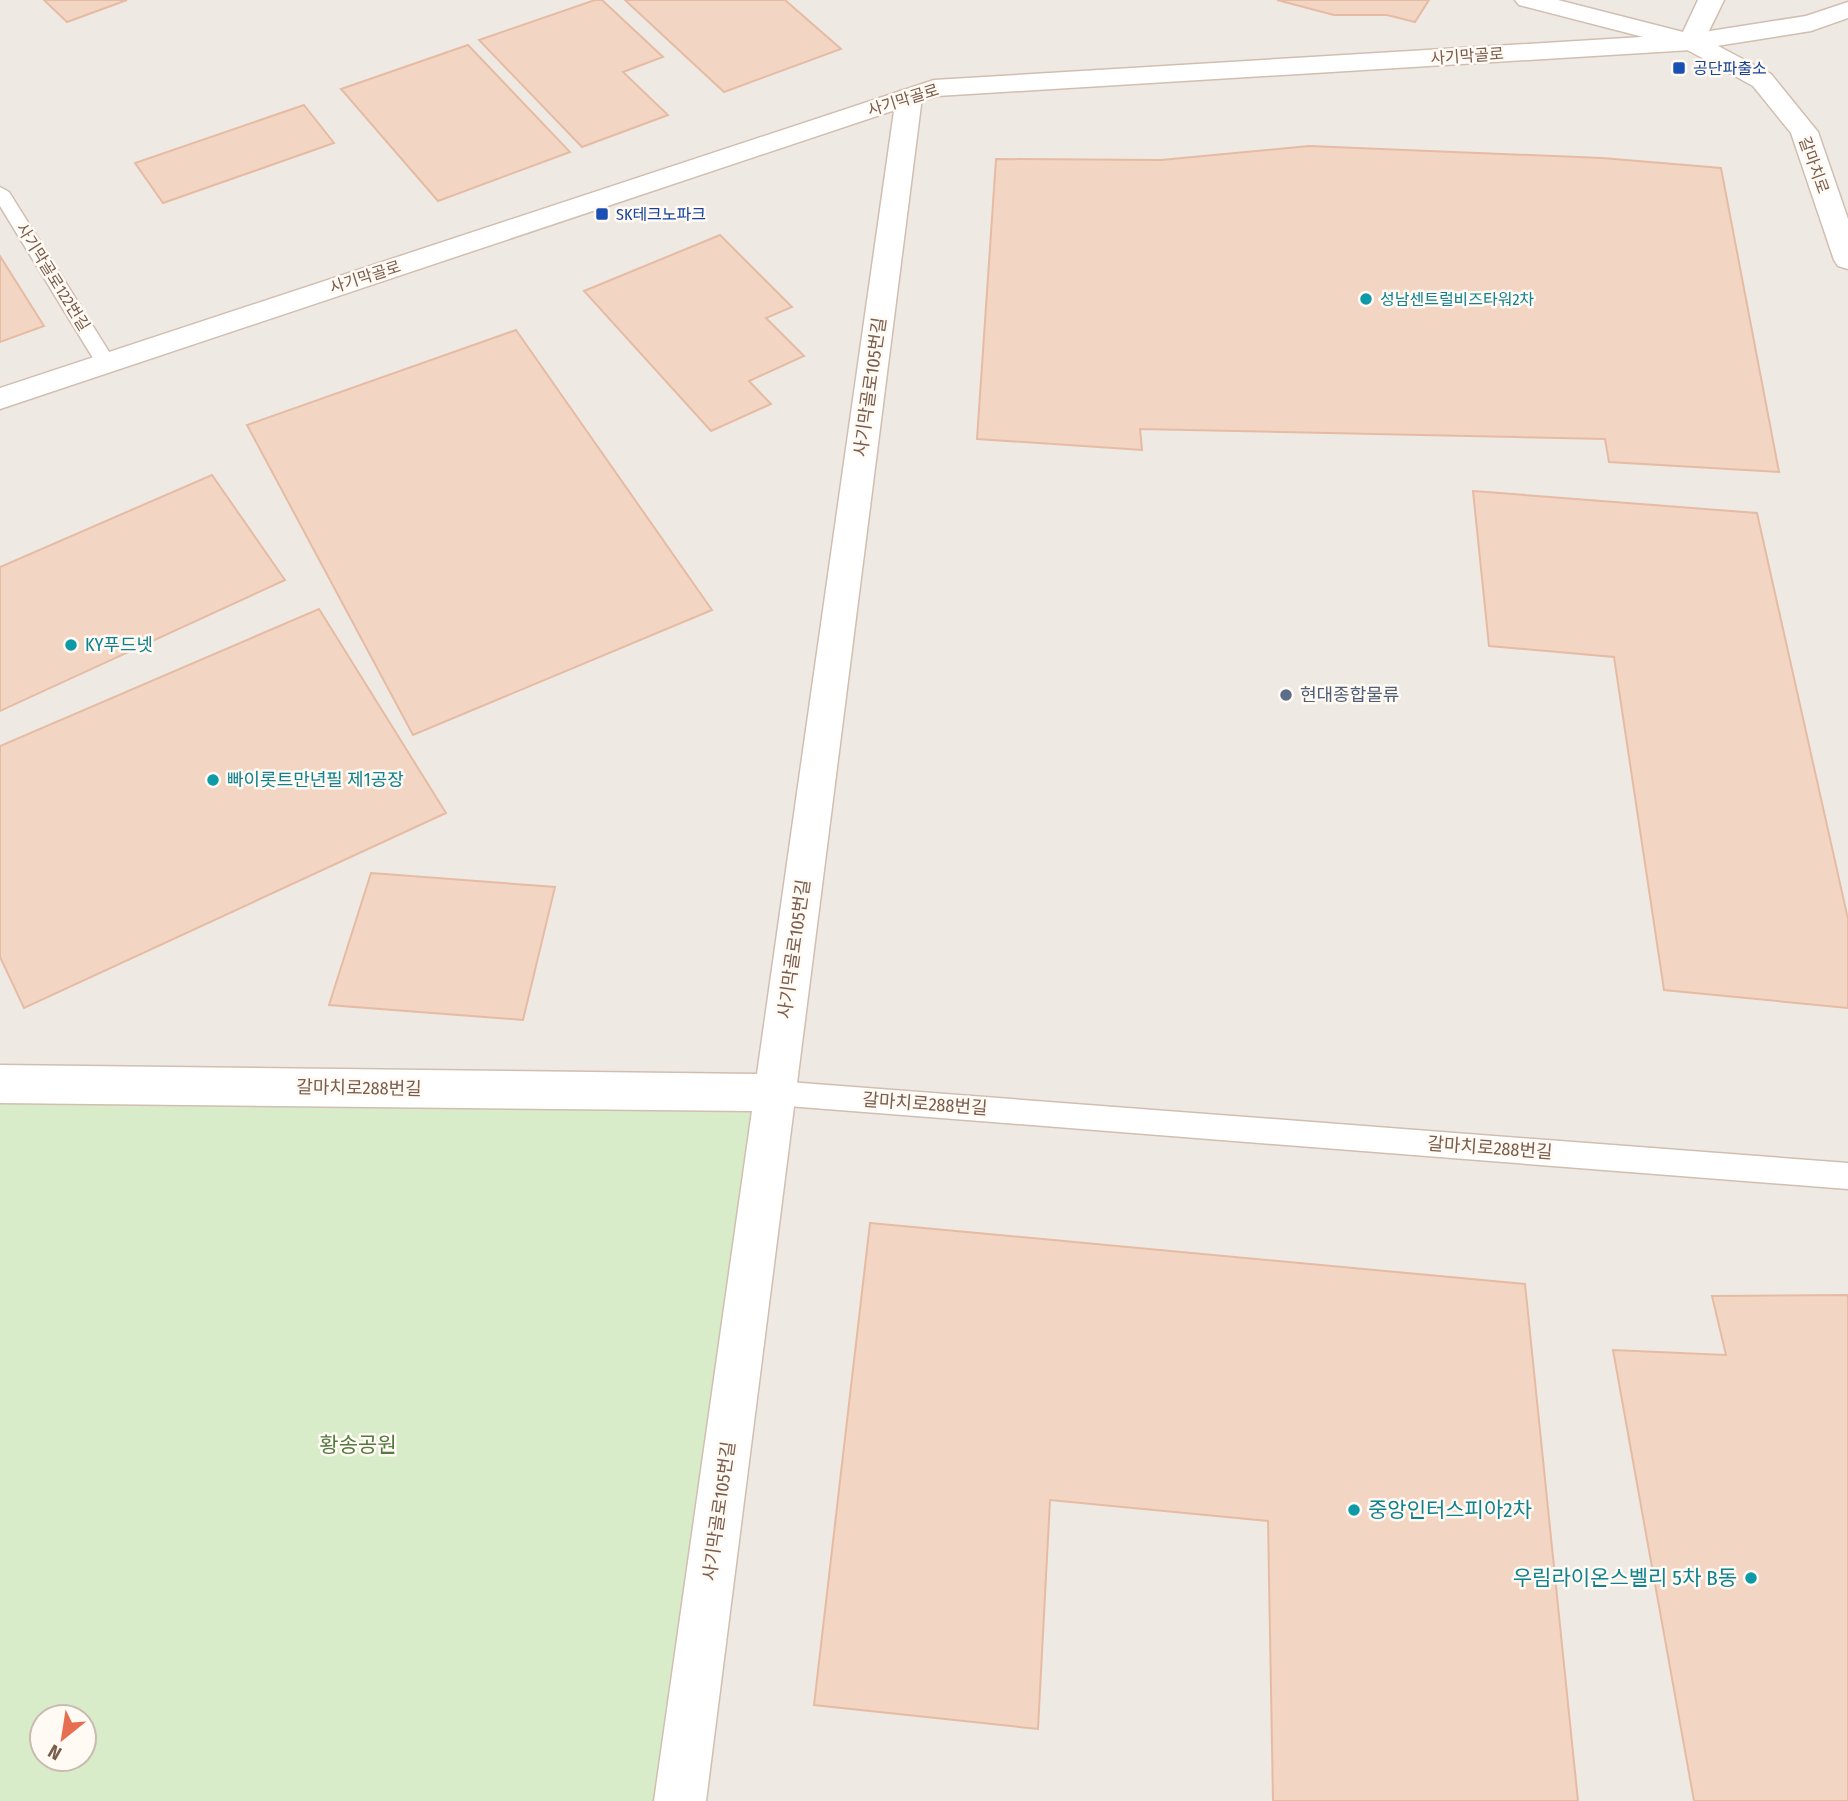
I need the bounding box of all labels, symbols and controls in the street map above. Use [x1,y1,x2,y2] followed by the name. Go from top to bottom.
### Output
[1430,44,1505,68] street label: 사기막골로
[1693,59,1767,78] place label: 공단파출소
[1671,60,1687,76] marker: 공단파출소
[865,80,941,120] street label: 사기막골로
[1795,134,1833,196] street label: 갈마치로
[616,205,706,224] place label: SK테크노파크
[594,206,610,222] marker: SK테크노파크
[12,220,94,334] street label: 사기막골로122번길
[327,257,403,297] street label: 사기막골로
[1380,290,1535,309] place label: 성남센트럴비즈타워2차
[1358,291,1374,307] marker: 성남센트럴비즈타워2차
[849,316,891,458] street label: 사기막골로105번길
[85,634,153,656] place label: KY푸드넷
[63,637,79,653] marker: KY푸드넷
[1300,684,1399,706] place label: 현대종합물류
[1278,687,1294,703] marker: 현대종합물류
[227,769,404,791] place label: 빠이롯트만년필 제1공장
[205,772,221,788] marker: 빠이롯트만년필 제1공장
[773,878,815,1020] street label: 사기막골로105번길
[296,1076,422,1100] street label: 갈마치로288번길
[862,1089,988,1119] street label: 갈마치로288번길
[1427,1133,1553,1163] street label: 갈마치로288번길
[319,1432,397,1458] park label: 황송공원
[698,1440,740,1582] street label: 사기막골로105번길
[1368,1497,1532,1523] place label: 중앙인터스피아2차
[1346,1502,1362,1518] marker: 중앙인터스피아2차
[1513,1565,1737,1591] place label: 우림라이온스벨리 5차 B동
[1743,1570,1759,1586] marker: 우림라이온스벨리 5차 B동
[28,1703,98,1773] north arrow
[44,1739,65,1765] text: N

